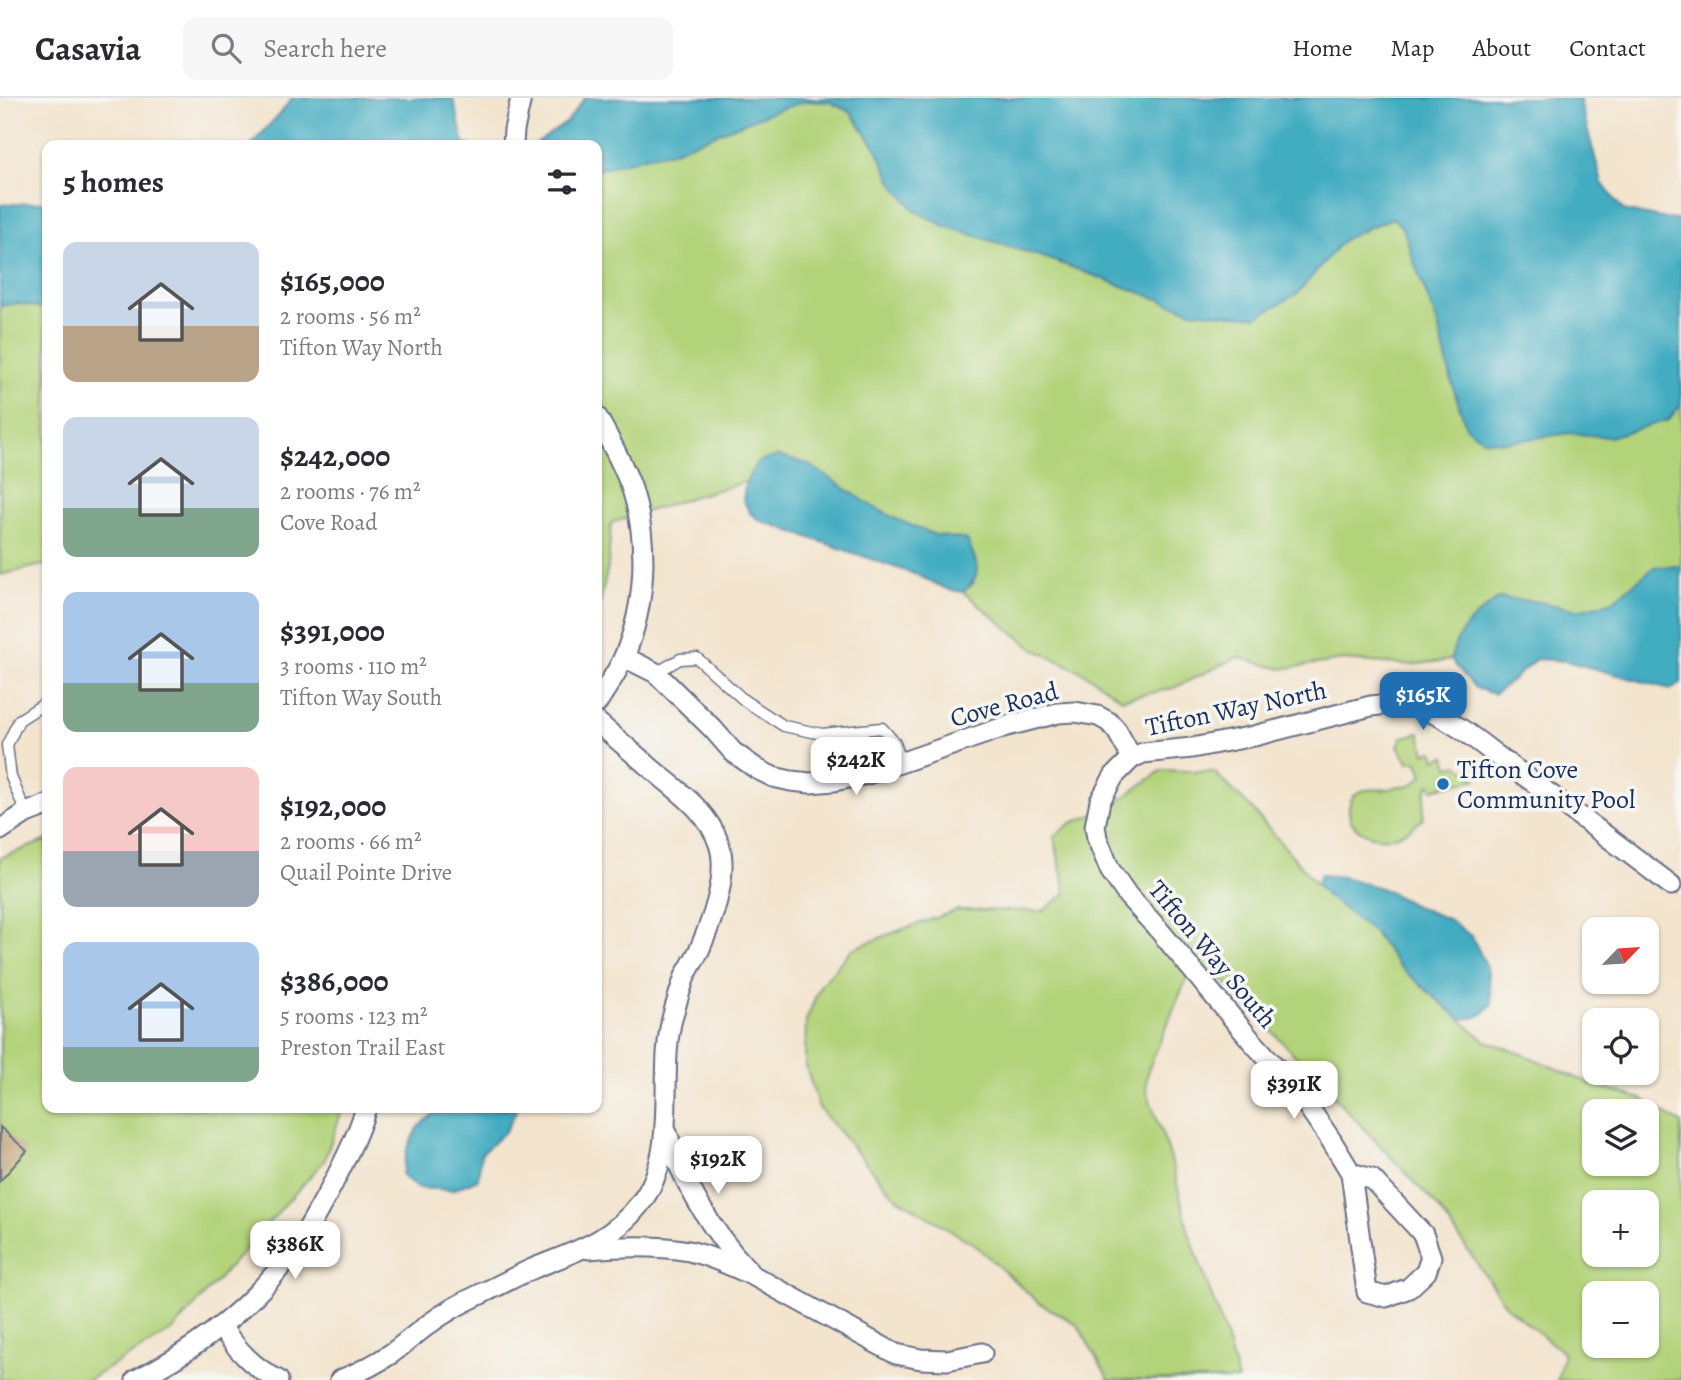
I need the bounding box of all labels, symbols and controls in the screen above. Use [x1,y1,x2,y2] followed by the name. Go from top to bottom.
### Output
[183,17,673,80] search box
[35,26,141,71] text: Casavia
[207,29,245,67] icon: search
[263,31,387,66] text: Search here
[1292,32,1353,64] text: Home
[1391,32,1435,64] text: Map
[1473,32,1531,64] text: About
[1569,32,1646,64] text: Contact
[63,162,164,202] text: 5 homes
[543,163,581,201] icon: filters
[280,261,385,301] text: $165,000
[119,270,203,354] icon: home
[280,301,421,332] text: 2 rooms · 56 m²
[280,332,443,363] text: Tifton Way North
[280,436,390,476] text: $242,000
[119,445,203,529] icon: home
[280,476,421,507] text: 2 rooms · 76 m²
[280,507,378,538] text: Cove Road
[280,611,385,651] text: $391,000
[119,620,203,704] icon: home
[280,651,427,682] text: 3 rooms · 110 m²
[1142,672,1330,745] street label: Tifton Way North
[1374,672,1472,732] pin: $165K
[946,673,1062,736] street label: Cove Road
[1396,679,1450,710] text: $165K
[280,682,442,713] text: Tifton Way South
[807,738,905,797] pin: $242K
[827,744,885,775] text: $242K
[1457,752,1635,817] place label: Tifton Cove Community Pool
[1435,776,1451,792] marker: Tifton Cove Community Pool
[280,786,386,826] text: $192,000
[119,795,203,879] icon: home
[280,826,422,857] text: 2 rooms · 66 m²
[280,857,452,888] text: Quail Pointe Drive
[1140,873,1285,1036] street label: Tifton Way South
[1582,917,1659,994] north arrow
[1582,917,1659,1358] map controls
[280,961,389,1001] text: $386,000
[119,970,203,1054] icon: home
[280,1001,428,1032] text: 5 rooms · 123 m²
[1582,1008,1659,1085] button: locate
[280,1032,445,1063] text: Preston Trail East
[1245,1062,1343,1121] pin: $391K
[1267,1068,1321,1099] text: $391K
[1582,1099,1659,1176] button: layers
[669,1136,767,1196] pin: $192K
[690,1143,746,1174] text: $192K
[1582,1190,1659,1267] button: +
[246,1222,344,1281] pin: $386K
[266,1228,324,1259] text: $386K
[1582,1281,1659,1358] button: −

